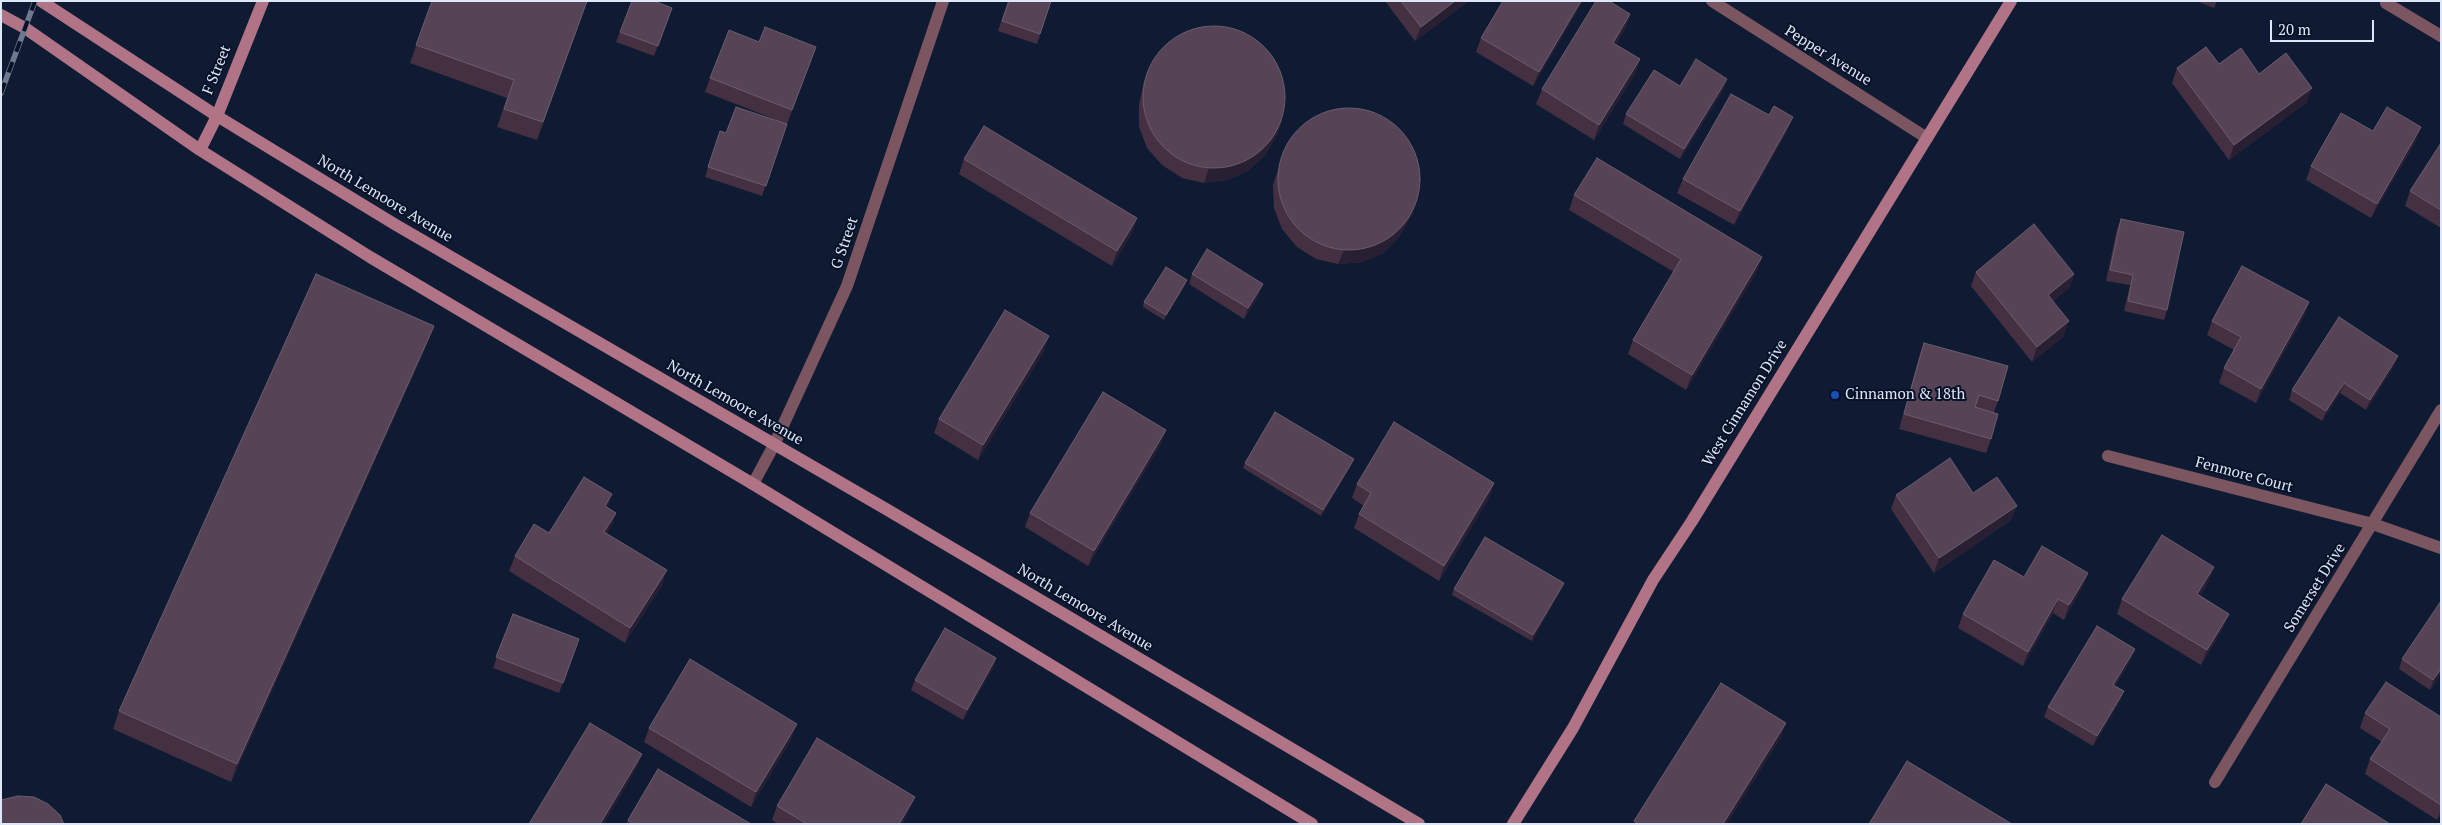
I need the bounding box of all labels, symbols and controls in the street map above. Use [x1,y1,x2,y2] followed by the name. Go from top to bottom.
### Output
[2272,10,2376,42] scale bar
[2278,19,2311,39] text: 20 m
[1781,22,1875,90] street label: Pepper Avenue
[199,43,235,97] street label: F Street
[314,152,456,246] street label: North Lemoore Avenue
[828,215,862,271] street label: G Street
[1699,337,1791,469] street label: West Cinnamon Drive
[664,357,806,449] street label: North Lemoore Avenue
[1845,386,1965,404] place label: Cinnamon & 18th
[1829,389,1841,401] marker: Cinnamon & 18th
[2193,453,2295,497] street label: Fenmore Court
[2280,540,2350,636] street label: Somerset Drive
[1014,561,1156,655] street label: North Lemoore Avenue

